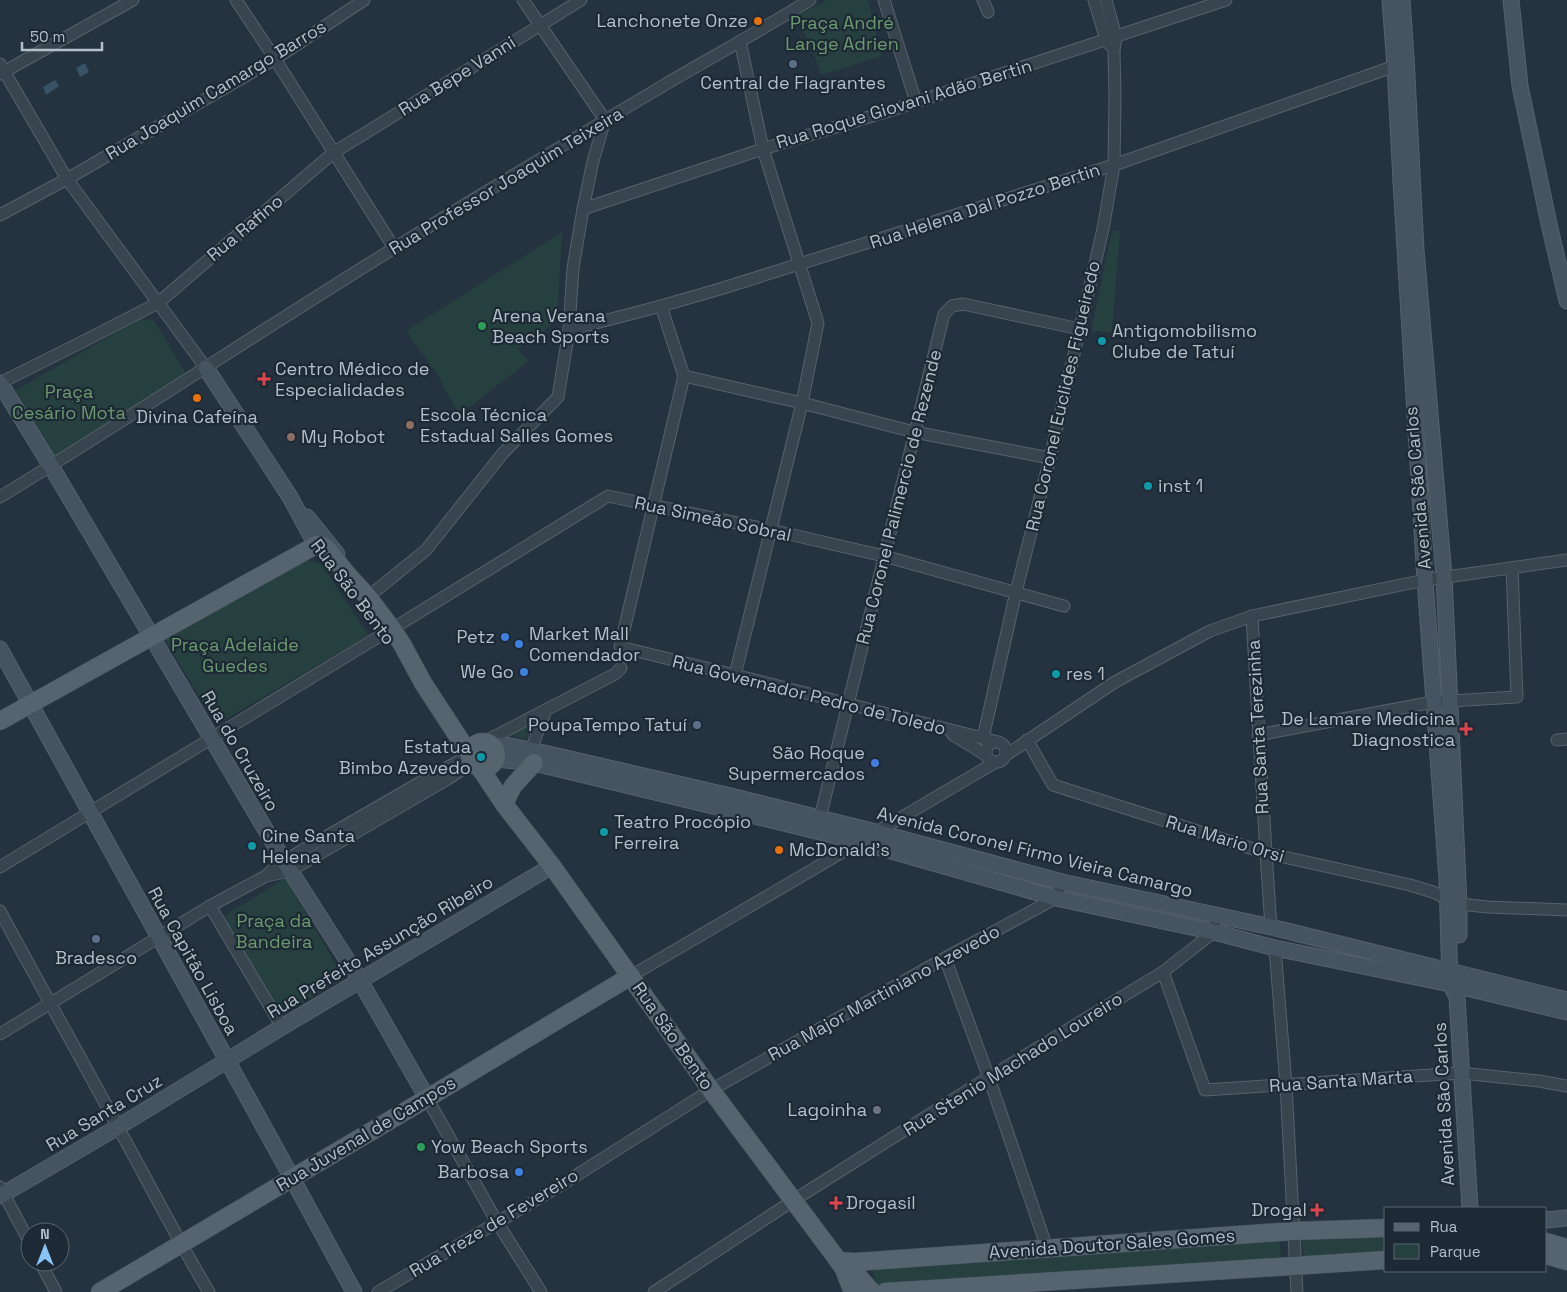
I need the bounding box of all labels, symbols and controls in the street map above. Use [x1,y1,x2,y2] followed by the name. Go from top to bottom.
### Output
[597,9,748,32] place label: Lanchonete Onze
[785,11,899,55] park label: Praça André Lange Adrien
[101,14,330,165] street label: Rua Joaquim Camargo Barros
[752,15,764,27] marker: Lanchonete Onze
[22,20,102,52] scale bar
[30,27,65,46] text: 50 m
[394,30,520,121] street label: Rua Bepe Vanni
[773,54,1035,153] street label: Rua Roque Giovani Adão Bertin
[787,58,799,70] marker: Central de Flagrantes
[700,71,886,94] place label: Central de Flagrantes
[385,101,627,260] street label: Rua Professor Joaquim Teixeira
[867,157,1103,254] street label: Rua Helena Dal Pozzo Bertin
[202,189,288,266] street label: Rua Rafino
[1020,258,1105,533] street label: Rua Coronel Euclides Figueiredo
[492,304,609,348] place label: Arena Verana Beach Sports
[1112,319,1257,363] place label: Antigomobilismo Clube de Tatuí
[476,320,488,332] marker: Arena Verana Beach Sports
[1096,335,1108,347] marker: Antigomobilismo Clube de Tatuí
[851,347,946,647] street label: Rua Coronel Palimercio de Rezende
[275,357,429,401] place label: Centro Médico de Especialidades
[257,372,271,386] marker: Centro Médico de Especialidades
[12,380,126,424] park label: Praça Cesário Mota
[191,392,203,404] marker: Divina Cafeína
[420,403,613,447] place label: Escola Técnica Estadual Salles Gomes
[136,405,258,428] place label: Divina Cafeína
[1399,406,1436,571] street label: Avenida São Carlos
[404,419,416,431] marker: Escola Técnica Estadual Salles Gomes
[301,425,385,448] place label: My Robot
[285,431,297,443] marker: My Robot
[1158,474,1203,497] place label: inst 1
[1142,480,1154,492] marker: inst 1
[633,491,794,546] street label: Rua Simeão Sobral
[306,534,401,649] street label: Rua São Bento
[529,622,640,666] place label: Market Mall Comendador
[457,625,495,648] place label: Petz
[499,631,511,643] marker: Petz
[171,633,299,677] park label: Praça Adelaide Guedes
[513,638,525,650] marker: Market Mall Comendador
[1241,639,1274,815] street label: Rua Santa Terezinha
[670,649,948,740] street label: Rua Governador Pedro de Toledo
[460,660,514,683] place label: We Go
[1066,662,1105,685] place label: res 1
[518,666,530,678] marker: We Go
[1050,668,1062,680] marker: res 1
[197,686,284,815] street label: Rua do Cruzeiro
[1281,707,1455,751] place label: De Lamare Medicina Diagnostica
[528,713,688,736] place label: PoupaTempo Tatuí
[691,719,703,731] marker: PoupaTempo Tatuí
[1459,722,1473,736] marker: De Lamare Medicina Diagnostica
[339,735,471,779] place label: Estatua Bimbo Azevedo
[728,741,865,785] place label: São Roque Supermercados
[475,751,487,763] marker: Estatua Bimbo Azevedo
[869,757,881,769] marker: São Roque Supermercados
[875,801,1196,902] street label: Avenida Coronel Firmo Vieira Camargo
[614,810,751,854] place label: Teatro Procópio Ferreira
[1163,810,1287,867] street label: Rua Mario Orsi
[262,824,355,868] place label: Cine Santa Helena
[598,826,610,838] marker: Teatro Procópio Ferreira
[789,838,890,861] place label: McDonald's
[246,840,258,852] marker: Cine Santa Helena
[773,844,785,856] marker: McDonald's
[262,870,497,1023] street label: Rua Prefeito Assunção Ribeiro
[143,883,244,1039] street label: Rua Capitão Lisboa
[236,909,312,953] park label: Praça da Bandeira
[764,919,1004,1066] street label: Rua Major Martiniano Azevedo
[90,933,102,945] marker: Bradesco
[55,946,137,969] place label: Bradesco
[628,977,719,1094] street label: Rua São Bento
[899,986,1127,1141] street label: Rua Stenio Machado Loureiro
[1428,1022,1459,1186] street label: Avenida São Carlos
[1268,1064,1414,1097] street label: Rua Santa Marta
[41,1069,166,1156] street label: Rua Santa Cruz
[272,1071,460,1196] street label: Rua Juvenal de Campos
[788,1098,867,1121] place label: Lagoinha
[871,1104,883,1116] marker: Lagoinha
[431,1135,588,1158] place label: Yow Beach Sports
[415,1141,427,1153] marker: Yow Beach Sports
[437,1160,509,1183] place label: Barbosa
[405,1163,582,1282] street label: Rua Treze de Fevereiro
[513,1166,525,1178] marker: Barbosa
[846,1191,916,1214] place label: Drogasil
[830,1197,842,1209] marker: Drogasil
[1251,1198,1307,1221] place label: Drogal
[1311,1204,1323,1216] marker: Drogal
[1384,1207,1547,1272] legend
[1430,1217,1458,1236] text: Rua
[20,1222,70,1272] north arrow
[988,1223,1236,1264] street label: Avenida Doutor Sales Gomes
[40,1225,50,1243] text: N
[1430,1242,1481,1261] text: Parque

